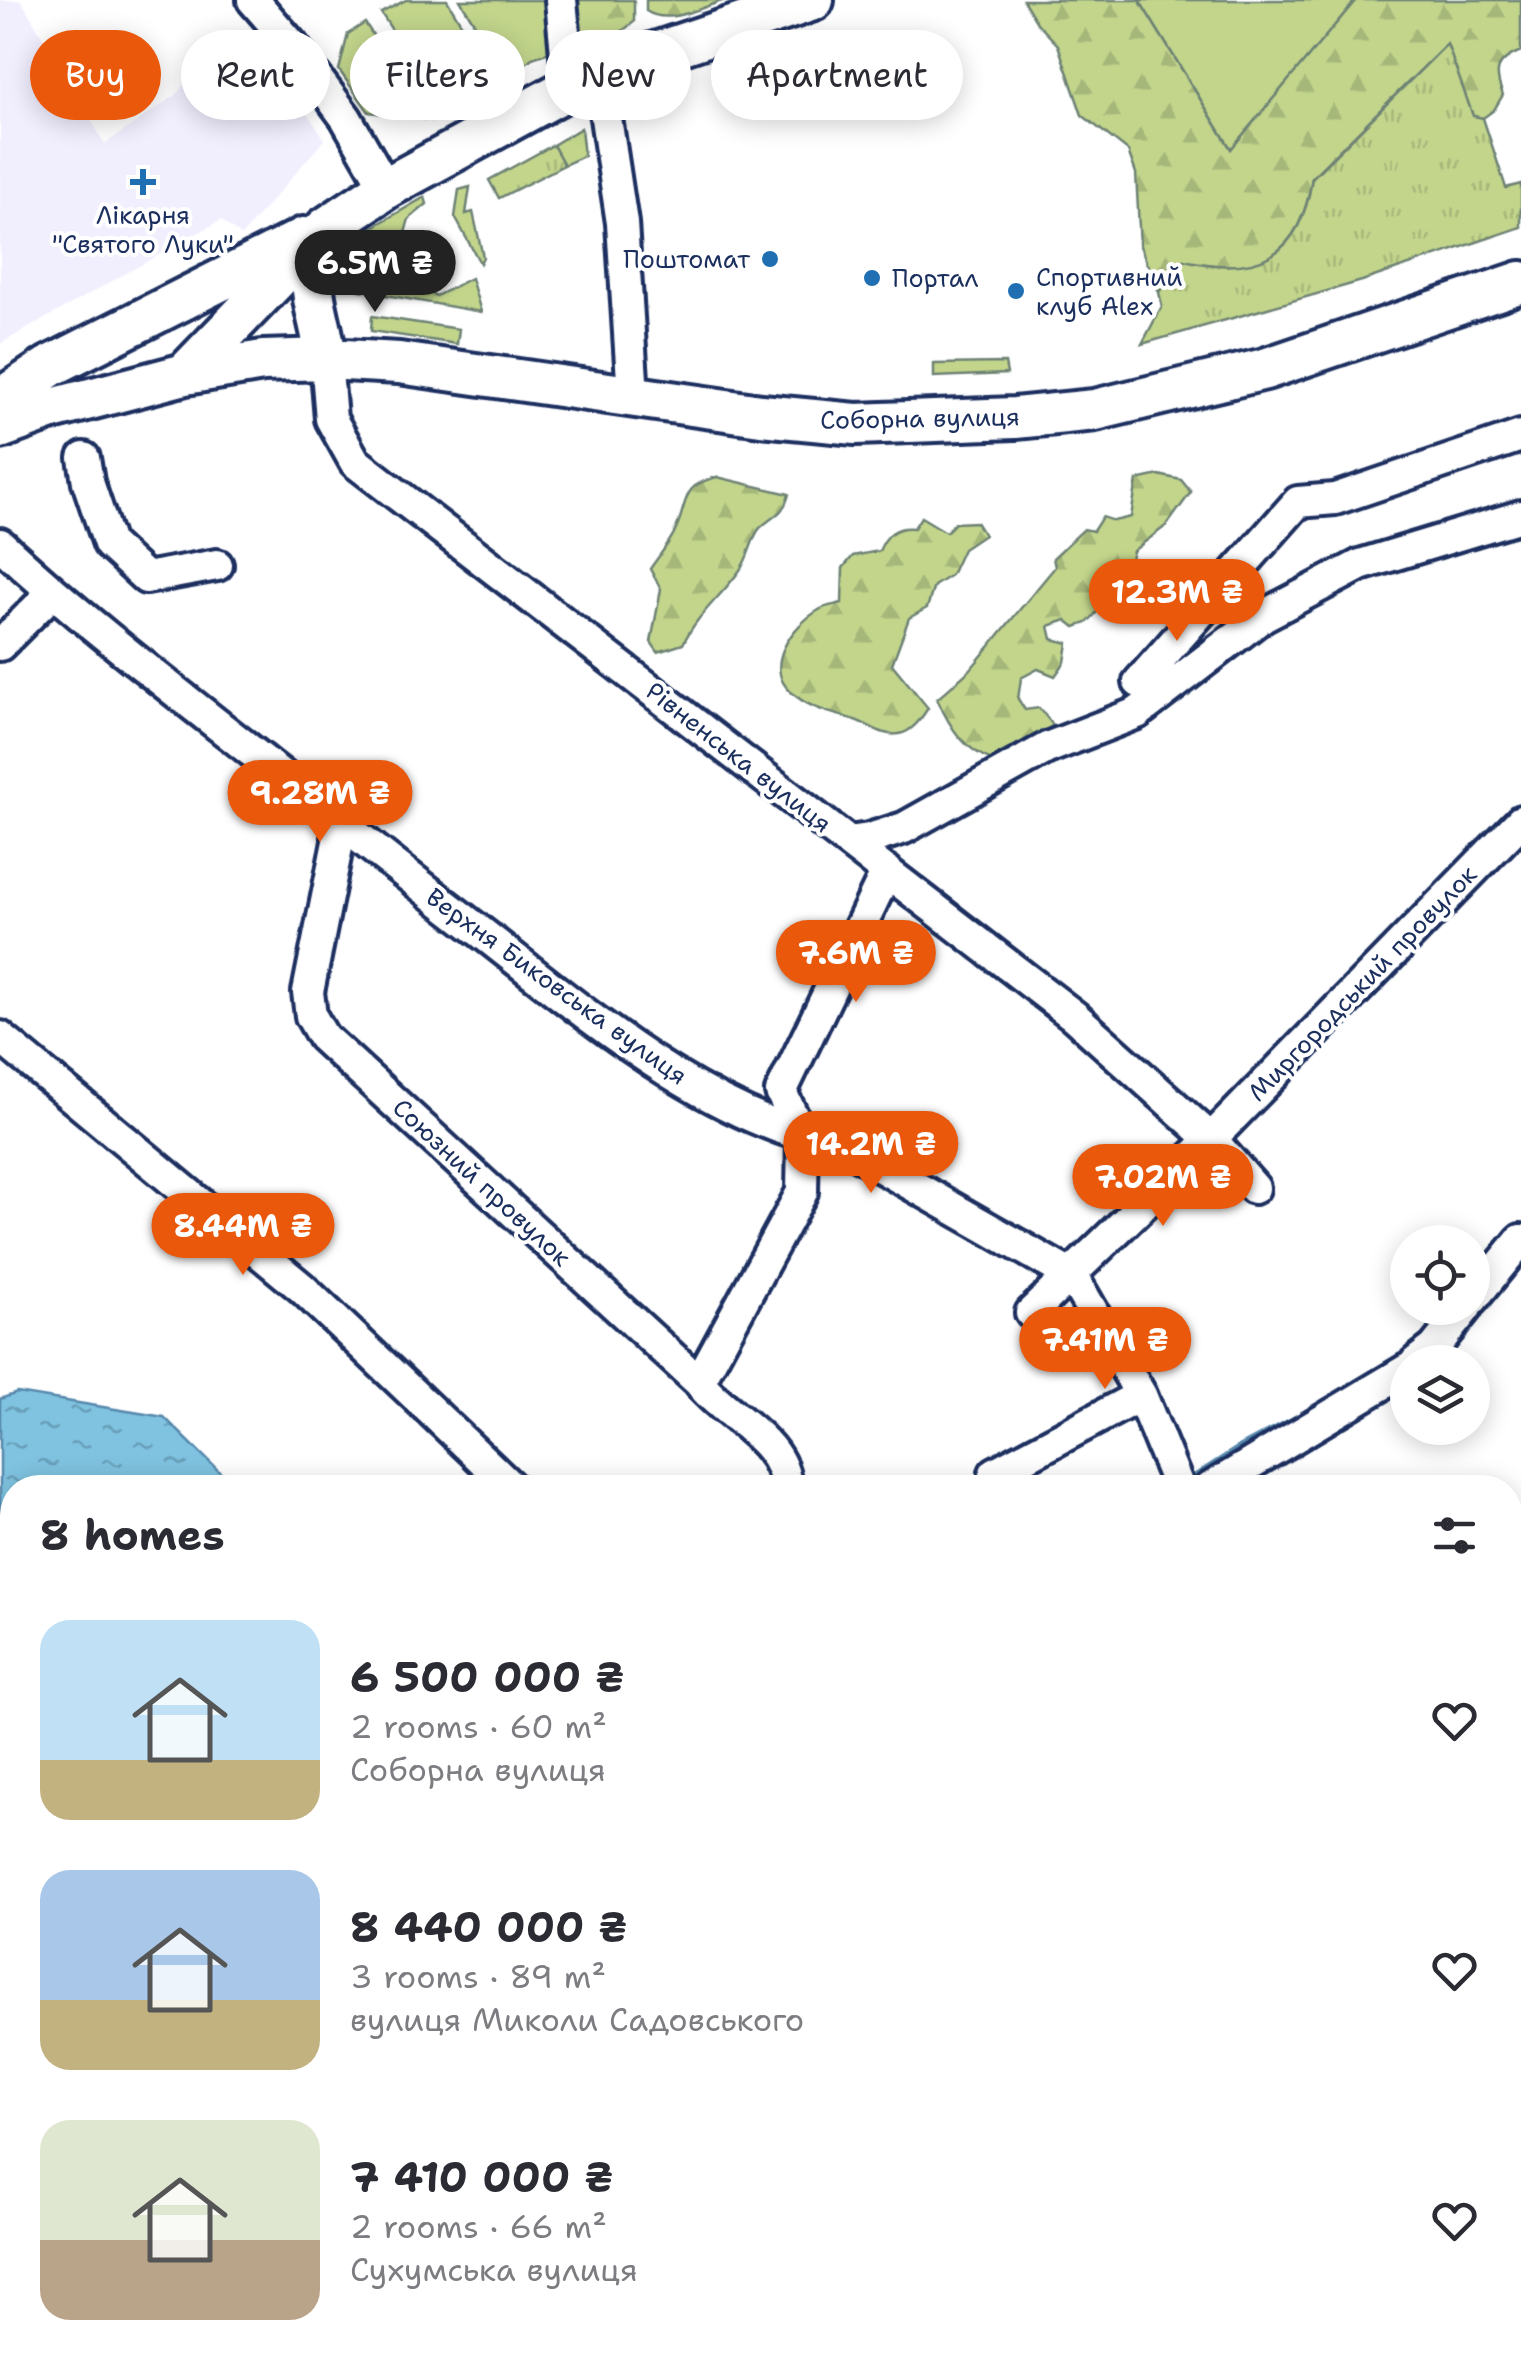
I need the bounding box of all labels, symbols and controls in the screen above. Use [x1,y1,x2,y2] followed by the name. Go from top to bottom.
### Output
[30,30,161,120] chip: Buy
[181,30,330,120] chip: Rent
[350,30,525,120] chip: Filters
[545,30,691,120] chip: New
[711,30,963,120] chip: Apartment
[130,169,156,195] marker: Лікарня "Святого Луки"
[52,198,234,261] place label: Лікарня "Святого Луки"
[294,230,456,315] pin: 6.5M ₴
[317,241,433,284] text: 6.5M ₴
[623,242,750,276] place label: Поштомат
[759,248,781,270] marker: Поштомат
[1036,260,1183,323] place label: Спортивний клуб Alex
[892,261,978,295] place label: Портал
[861,267,883,289] marker: Портал
[1005,280,1027,302] marker: Спортивний клуб Alex
[820,399,1020,437] street label: Соборна вулиця
[1085,559,1269,644] pin: 12.3M ₴
[1111,570,1243,613] text: 12.3M ₴
[639,674,839,840] street label: Рівненська вулиця
[228,760,412,845] pin: 9.28M ₴
[249,771,391,814] text: 9.28M ₴
[1240,858,1484,1108] street label: Миргородський провулок
[420,880,694,1092] street label: Верхня Биковська вулиця
[775,920,937,1005] pin: 7.6M ₴
[798,931,914,974] text: 7.6M ₴
[386,1090,578,1274] street label: Союзний провулок
[779,1111,963,1196] pin: 14.2M ₴
[805,1122,937,1165] text: 14.2M ₴
[1071,1144,1255,1229] pin: 7.02M ₴
[1094,1155,1232,1198] text: 7.02M ₴
[151,1193,335,1278] pin: 8.44M ₴
[173,1204,313,1247] text: 8.44M ₴
[1390,1225,1490,1445] map controls
[1390,1225,1490,1325] button: locate
[1013,1307,1197,1392] pin: 7.41M ₴
[1041,1318,1169,1361] text: 7.41M ₴
[1390,1345,1490,1445] button: layers
[40,1507,225,1563] text: 8 homes
[1427,1508,1482,1563] icon: filters
[350,1649,624,1705] text: 6 500 000 ₴
[120,1660,240,1780] icon: home
[1427,1693,1482,1748] icon: heart
[350,1705,607,1748] text: 2 rooms · 60 m²
[350,1748,606,1791] text: Соборна вулиця
[350,1899,627,1955] text: 8 440 000 ₴
[120,1910,240,2030] icon: home
[1427,1943,1482,1998] icon: heart
[350,1955,606,1998] text: 3 rooms · 89 m²
[350,1998,804,2041] text: вулиця Миколи Садовського
[350,2149,613,2205] text: 7 410 000 ₴
[120,2160,240,2280] icon: home
[1427,2193,1482,2248] icon: heart
[350,2205,607,2248] text: 2 rooms · 66 m²
[350,2248,638,2291] text: Сухумська вулиця

